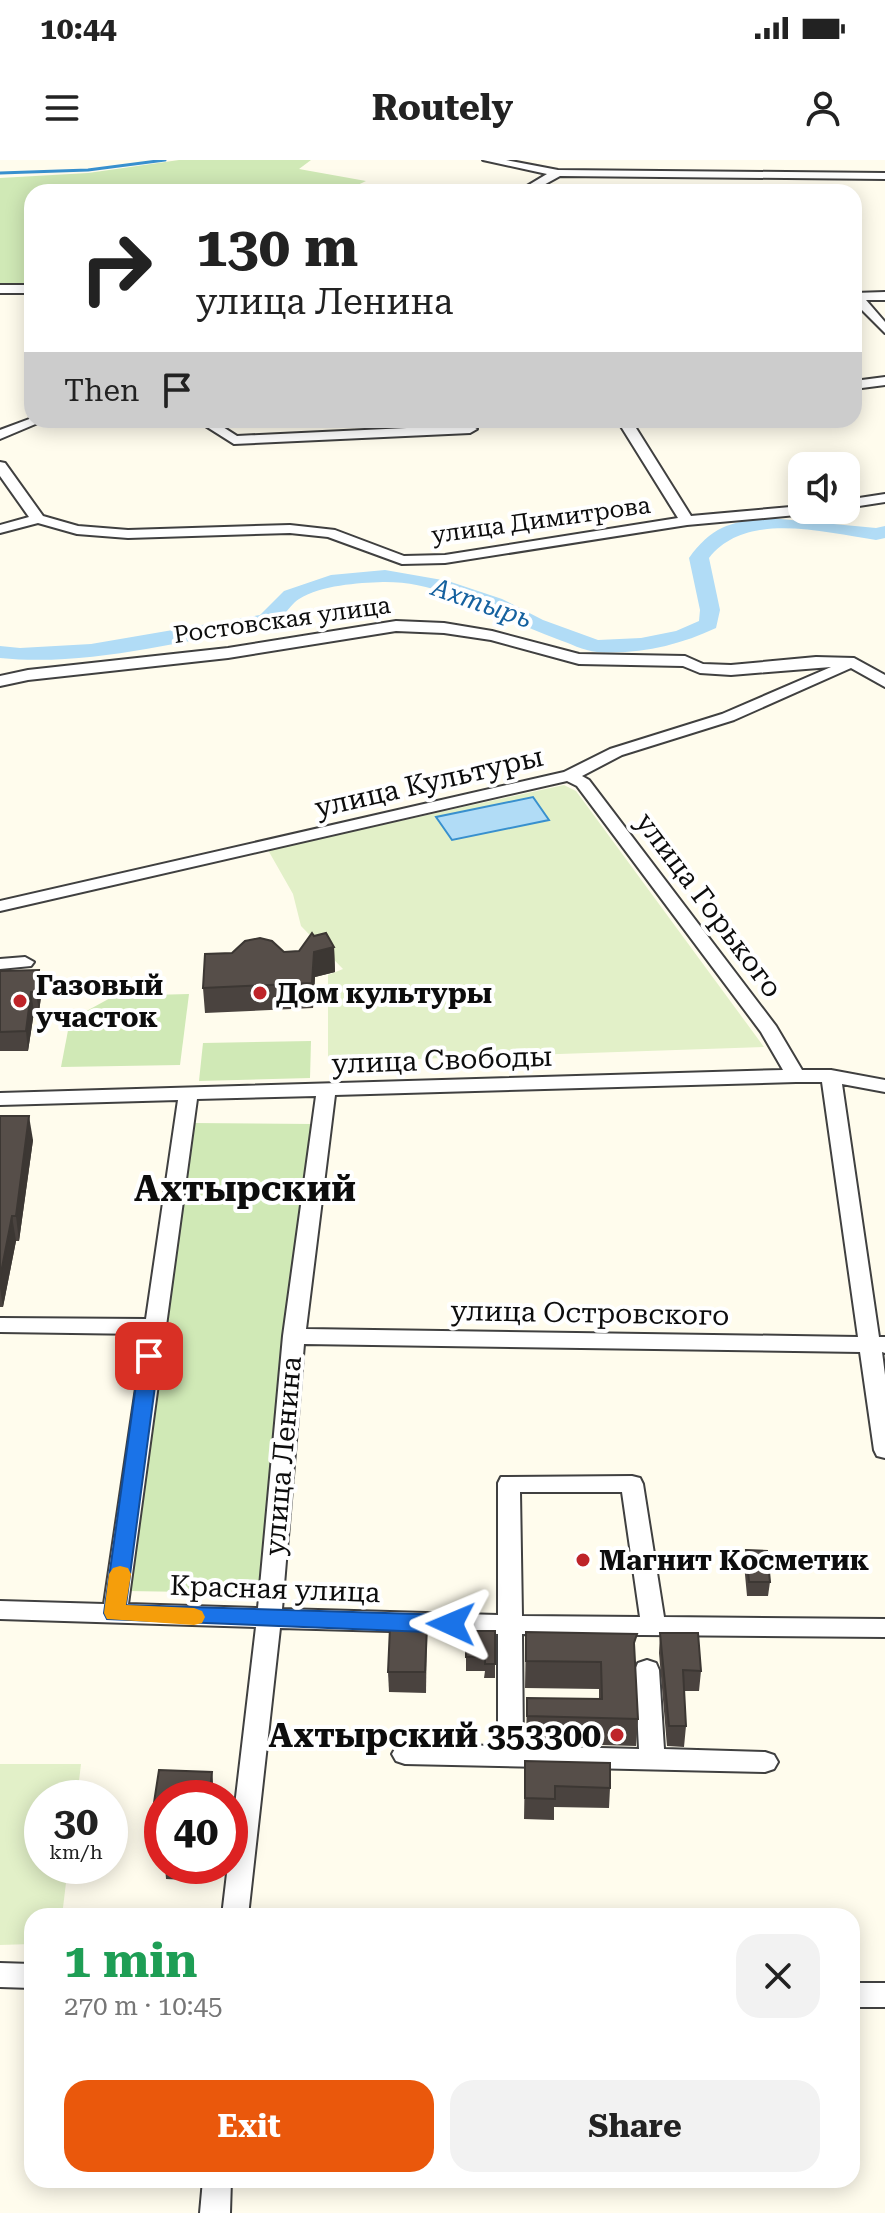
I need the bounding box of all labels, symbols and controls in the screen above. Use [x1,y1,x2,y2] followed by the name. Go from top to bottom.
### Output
[40,11,117,46] text: 10:44
[40,86,84,130] icon: menu
[801,86,845,130] icon: person
[372,87,513,129] text: Routely
[196,214,358,280] text: 130 m
[64,216,168,320] icon: right
[196,281,453,323] text: улица Ленина
[155,368,199,412] icon: arrive
[64,373,139,408] text: Then
[788,452,860,524] map controls
[788,452,860,524] button: sound
[430,491,652,549] street label: улица Димитрова
[426,571,536,634] water label: Ахтырь
[172,591,392,649] street label: Ростовская улица
[312,740,546,824] street label: улица Культуры
[629,806,789,1004] street label: улица Горького
[36,969,163,1034] place label: Газовый участок
[276,977,492,1010] place label: Дом культуры
[251,984,269,1002] marker: Дом культуры
[11,992,29,1010] marker: Газовый участок
[331,1040,553,1080] street label: улица Свободы
[134,1168,356,1210] district label: Ахтырский
[450,1294,730,1332] street label: улица Островского
[115,1322,183,1390] pin
[127,1334,171,1378] icon: arrive
[258,1355,308,1557] street label: улица Ленина
[599,1544,869,1577] place label: Магнит Косметик
[574,1551,592,1569] marker: Магнит Косметик
[169,1569,381,1609] street label: Красная улица
[409,1582,493,1666] position arrow
[269,1715,601,1755] place label: Ахтырский 353300
[608,1726,626,1744] marker: Ахтырский 353300
[144,1780,248,1884] speed limit sign: 40
[54,1798,98,1845] text: 30
[49,1840,103,1864] text: km/h
[64,1933,197,1989] text: 1 min
[736,1934,820,2018] button: close
[64,1991,223,2021] text: 270 m · 10:45
[64,2080,434,2172] button: Exit
[450,2080,820,2172] button: Share

